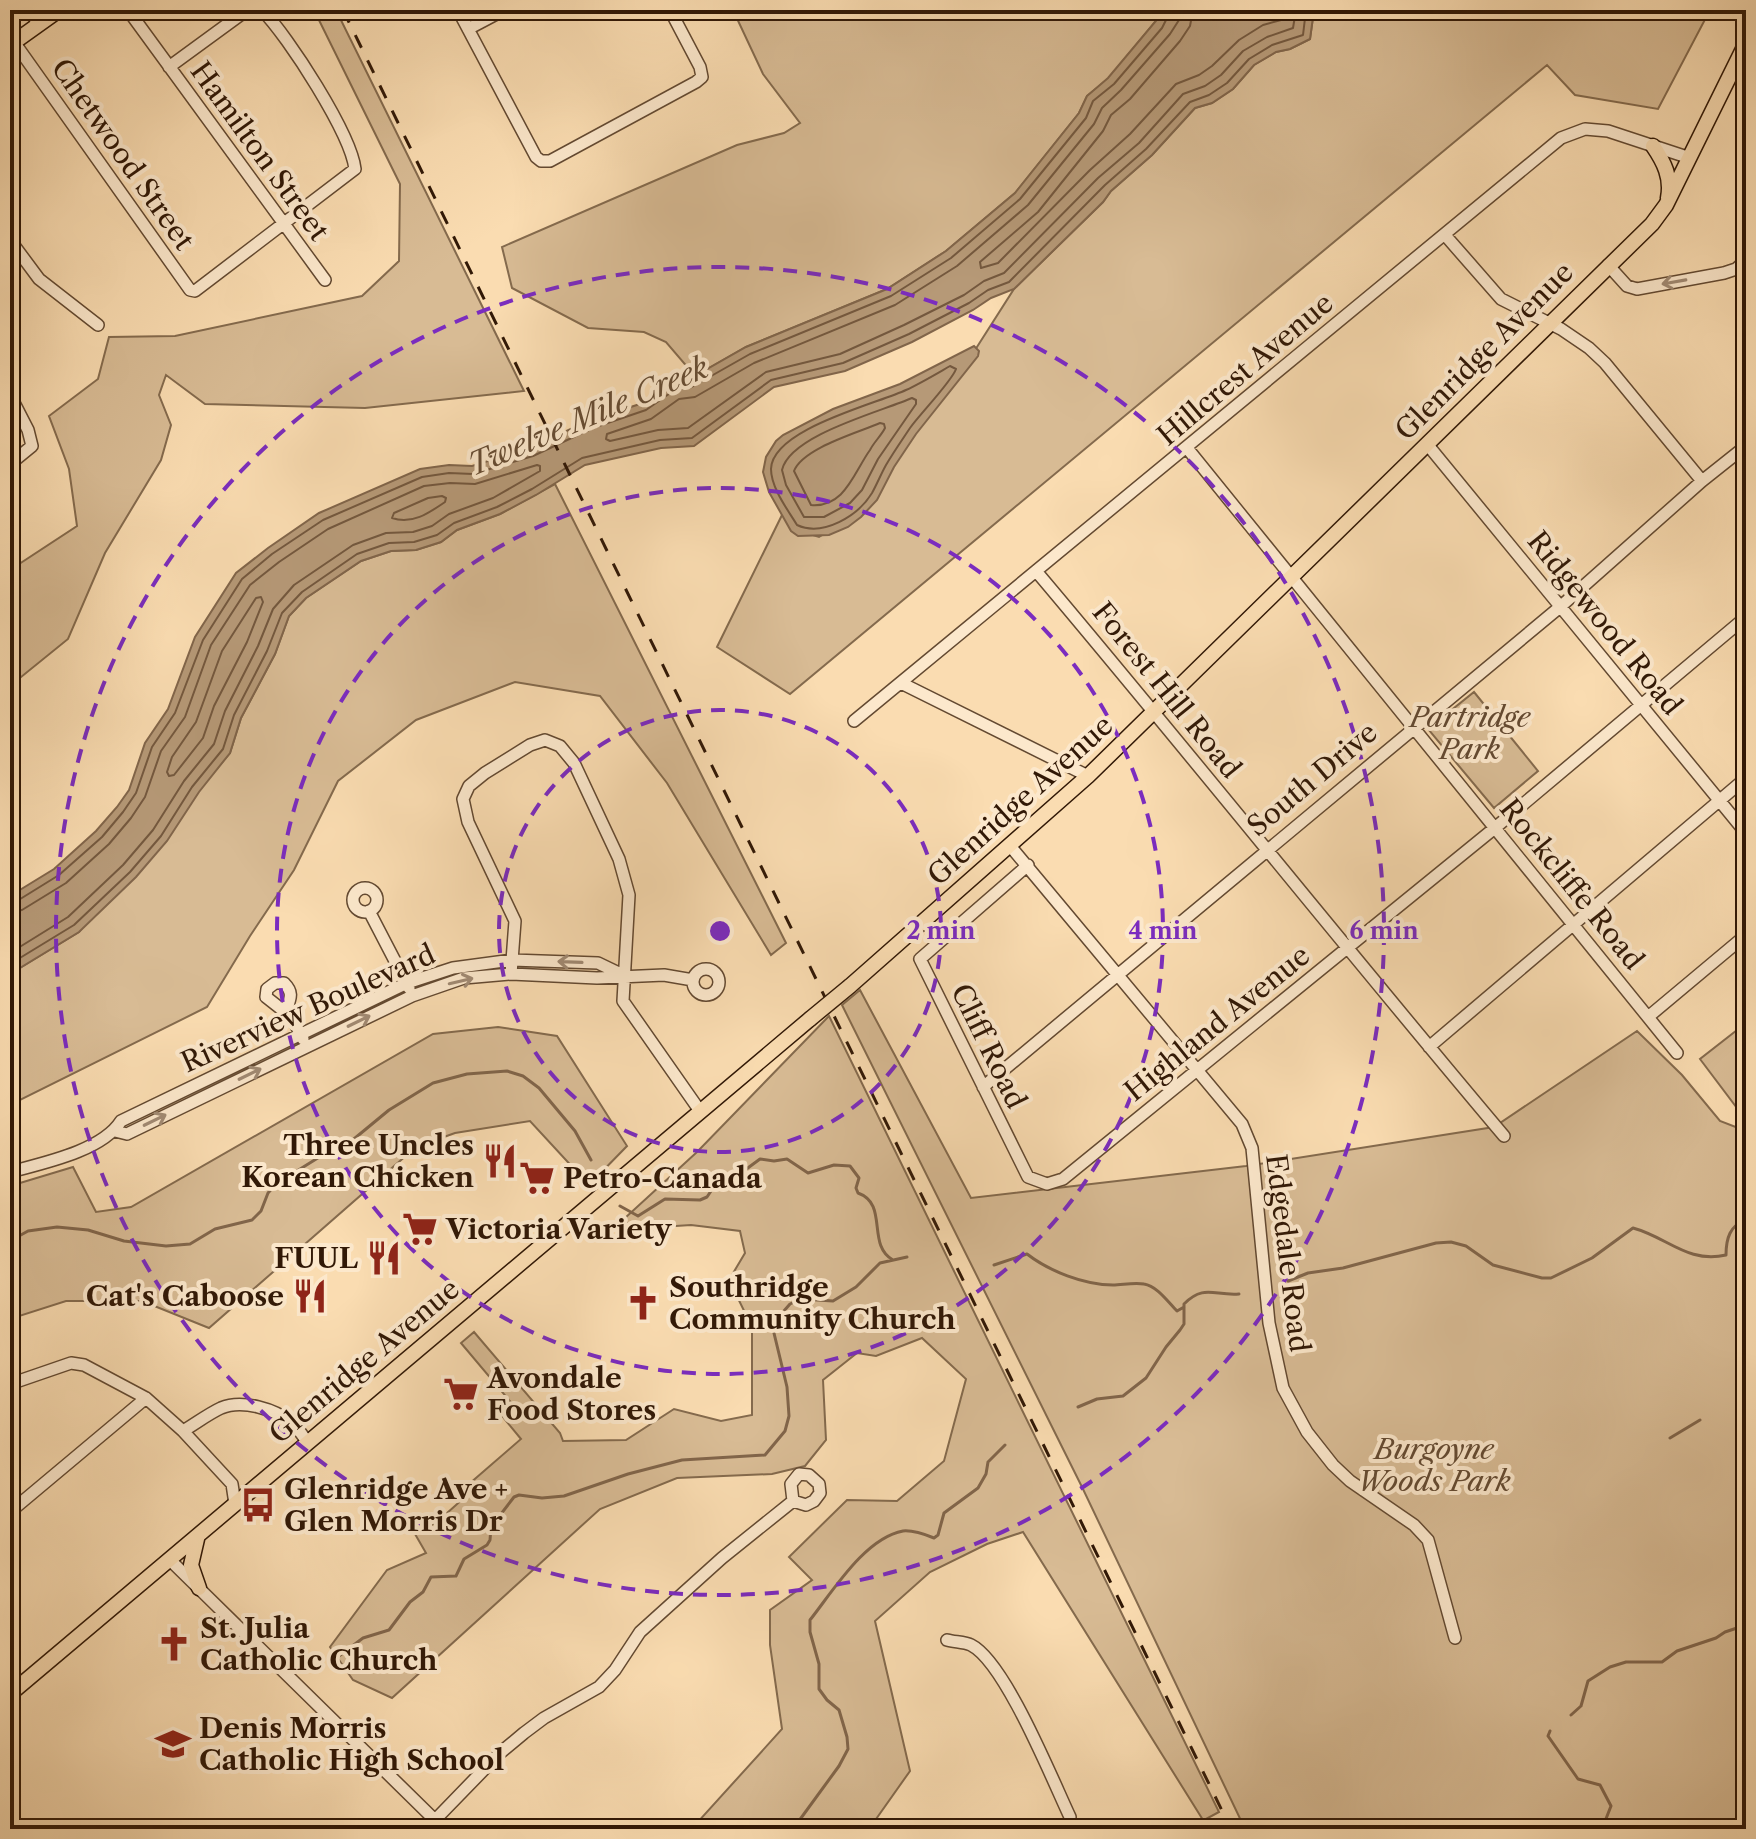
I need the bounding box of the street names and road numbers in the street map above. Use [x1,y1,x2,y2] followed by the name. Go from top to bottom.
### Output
[44,52,202,256] street label: Chetwood Street
[184,55,336,247] street label: Hamilton Street
[1388,255,1580,447] street label: Glenridge Avenue
[1150,286,1340,452] street label: Hillcrest Avenue
[1521,524,1689,722] street label: Ridgewood Road
[1086,595,1248,785] street label: Forest Hill Road
[920,708,1120,892] street label: Glenridge Avenue
[1240,715,1384,843] street label: South Drive
[1493,792,1651,976] street label: Rockcliffe Road
[176,937,440,1079] street label: Riverview Boulevard
[1118,938,1316,1108] street label: Highland Avenue
[944,978,1034,1114] street label: Cliff Road
[1259,1152,1317,1354] street label: Edgedale Road
[262,1272,466,1450] street label: Glenridge Avenue

